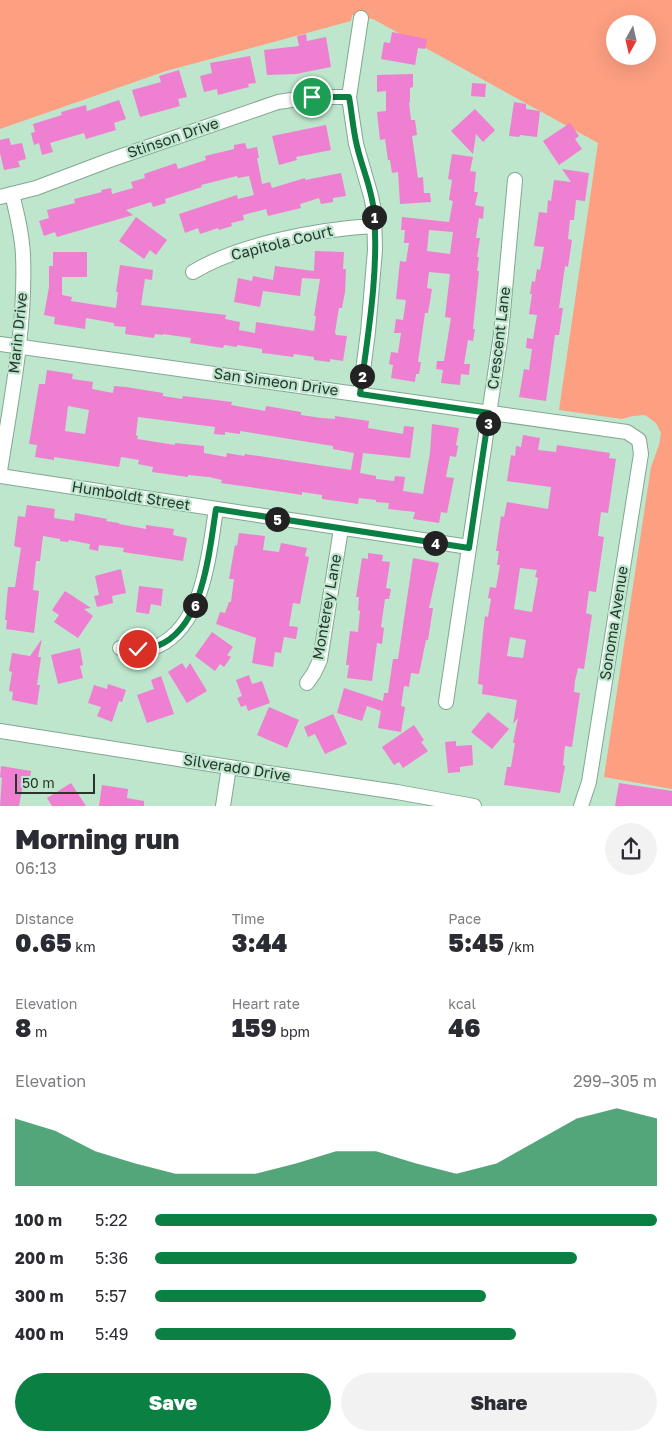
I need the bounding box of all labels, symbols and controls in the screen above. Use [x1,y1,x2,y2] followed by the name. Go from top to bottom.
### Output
[606,15,656,65] north arrow
[606,15,656,65] map controls
[291,76,333,118] pin
[298,83,326,111] icon: arrive
[125,113,221,161] street label: Stinson Drive
[362,204,386,230] pin: 1
[371,209,378,226] text: 1
[229,221,335,263] street label: Capitola Court
[483,285,513,390] street label: Crescent Lane
[4,291,30,374] street label: Marin Drive
[213,363,340,399] street label: San Simeon Drive
[350,364,374,388] pin: 2
[358,368,367,385] text: 2
[476,410,500,436] pin: 3
[484,415,493,432] text: 3
[70,477,192,513] street label: Humboldt Street
[264,506,290,532] pin: 5
[273,511,282,528] text: 5
[422,530,448,556] pin: 4
[431,535,440,552] text: 4
[308,552,344,661] street label: Monterey Lane
[595,564,631,681] street label: Sonoma Avenue
[182,592,208,618] pin: 6
[191,597,200,614] text: 6
[117,628,159,670] pin
[124,635,152,663] icon: check
[182,750,292,784] street label: Silverado Drive
[15,771,95,794] scale bar
[22,774,55,791] text: 50 m
[15,822,179,855] text: Morning run
[605,823,657,875] button: share
[15,858,57,878] text: 06:13
[15,910,74,927] text: Distance
[232,910,265,927] text: Time
[448,910,481,927] text: Pace
[15,927,72,958] text: 0.65
[232,927,287,958] text: 3:44
[448,927,504,958] text: 5:45
[72,938,96,955] text: km
[504,938,535,955] text: /km
[15,995,77,1012] text: Elevation
[232,995,300,1012] text: Heart rate
[448,995,476,1012] text: kcal
[15,1012,31,1043] text: 8
[232,1012,277,1043] text: 159
[448,1012,480,1043] text: 46
[31,1023,47,1040] text: m
[277,1023,310,1040] text: bpm
[15,1071,86,1091] text: Elevation
[573,1071,657,1091] text: 299–305 m
[15,1210,62,1230] text: 100 m
[95,1210,128,1230] text: 5:22
[15,1248,64,1268] text: 200 m
[95,1248,128,1268] text: 5:36
[15,1286,64,1306] text: 300 m
[95,1286,127,1306] text: 5:57
[15,1324,64,1344] text: 400 m
[95,1324,129,1344] text: 5:49
[15,1373,331,1431] button: Save
[341,1373,657,1431] button: Share

